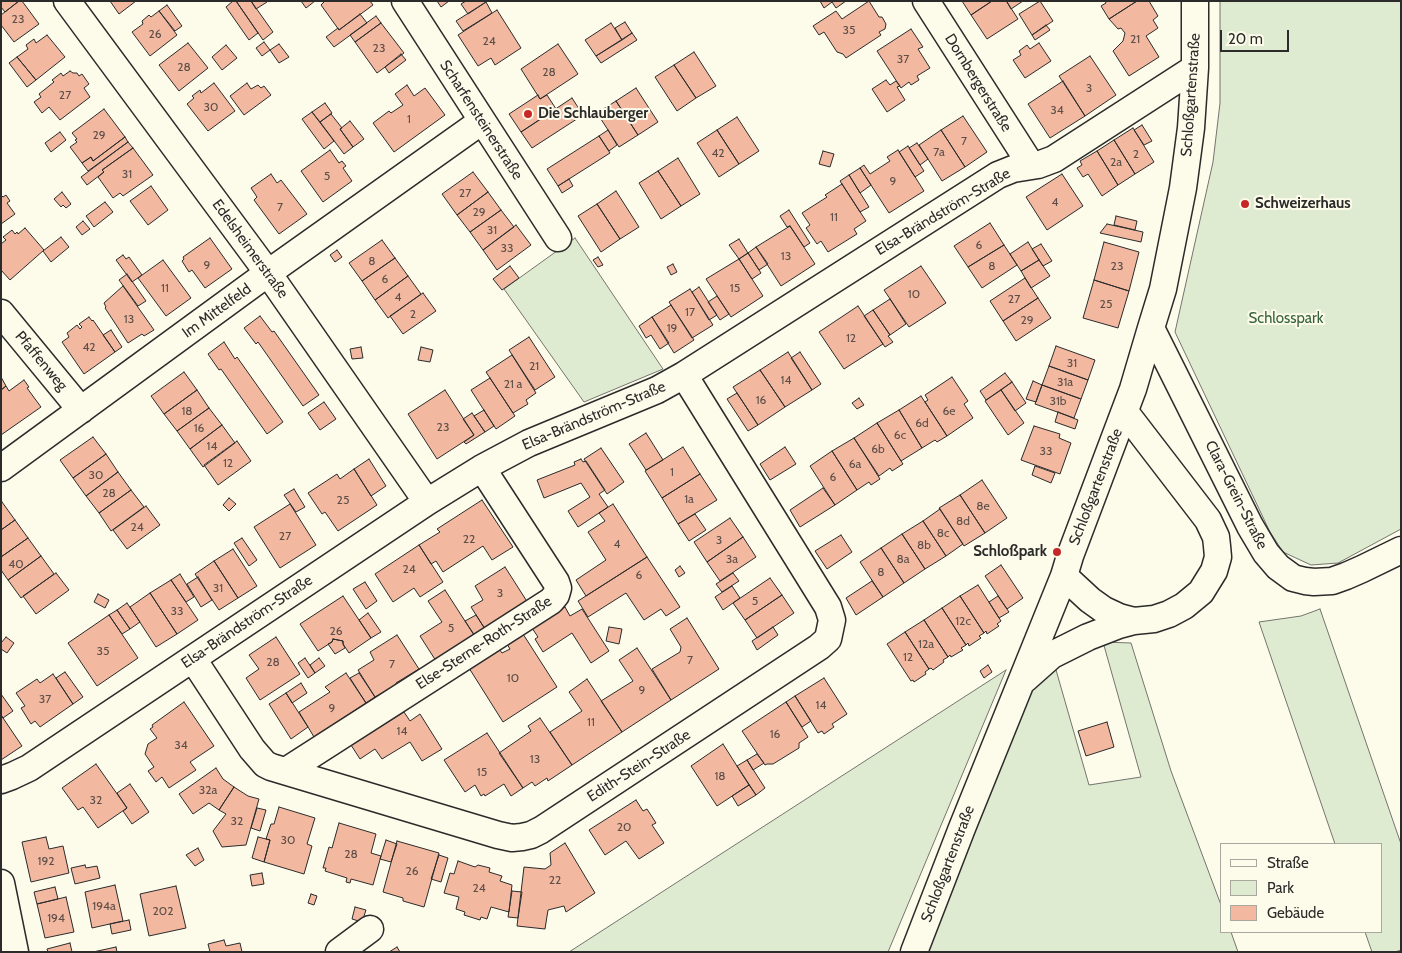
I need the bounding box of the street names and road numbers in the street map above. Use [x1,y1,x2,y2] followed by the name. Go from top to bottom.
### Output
[941,31,1015,135] street label: Dornbergerstraße
[1178,33,1204,157] street label: Schloßgartenstraße
[436,57,526,183] street label: Scharfensteinerstraße
[872,165,1014,259] street label: Elsa-Brändström-Straße
[208,196,292,302] street label: Edelsheimerstraße
[179,280,255,342] street label: Im Mittelfeld
[11,328,71,394] street label: Pfaffenweg
[520,378,668,454] street label: Elsa-Brändström-Straße
[1065,426,1127,548] street label: Schloßgartenstraße
[1201,438,1271,552] street label: Clara-Grein-Straße
[178,571,316,673] street label: Elsa-Brändström-Straße
[413,592,555,694] street label: Else-Sterne-Roth-Straße
[584,726,694,806] street label: Edith-Stein-Straße
[917,803,979,925] street label: Schloßgartenstraße

